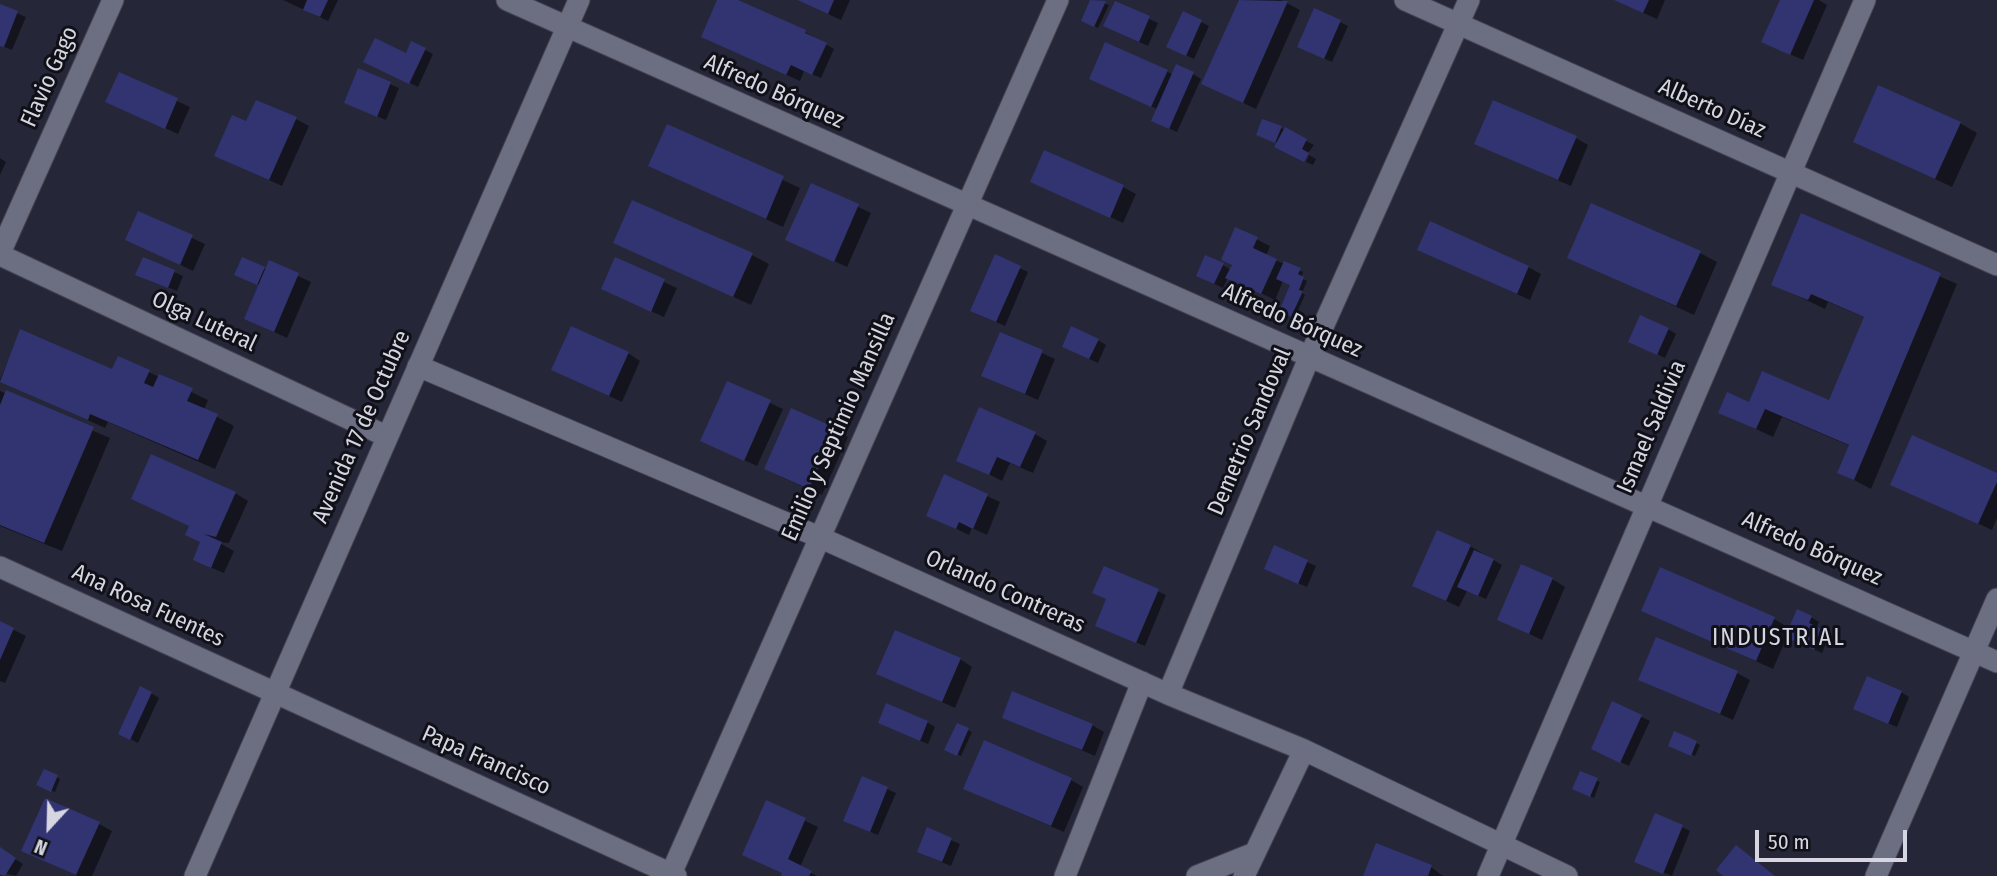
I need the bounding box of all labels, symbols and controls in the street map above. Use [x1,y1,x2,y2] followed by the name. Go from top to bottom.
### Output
[16,23,84,131] street label: Flavio Gago
[700,49,848,135] street label: Alfredo Bórquez
[1654,73,1770,145] street label: Alberto Díaz
[1218,278,1366,364] street label: Alfredo Bórquez
[147,286,261,358] street label: Olga Luteral
[776,309,902,545] street label: Emilio y Septimio Mansilla
[307,326,417,528] street label: Avenida 17 de Octubre
[1202,344,1298,520] street label: Demetrio Sandoval
[1612,356,1692,498] street label: Ismael Saldivia
[1738,506,1886,592] street label: Alfredo Bórquez
[921,544,1089,640] street label: Orlando Contreras
[68,559,228,653] street label: Ana Rosa Fuentes
[1713,624,1845,652] district label: INDUSTRIAL
[417,720,555,802] street label: Papa Francisco
[14,792,84,862] north arrow
[1759,816,1911,860] scale bar
[1768,829,1810,855] text: 50 m
[31,834,51,860] text: N

